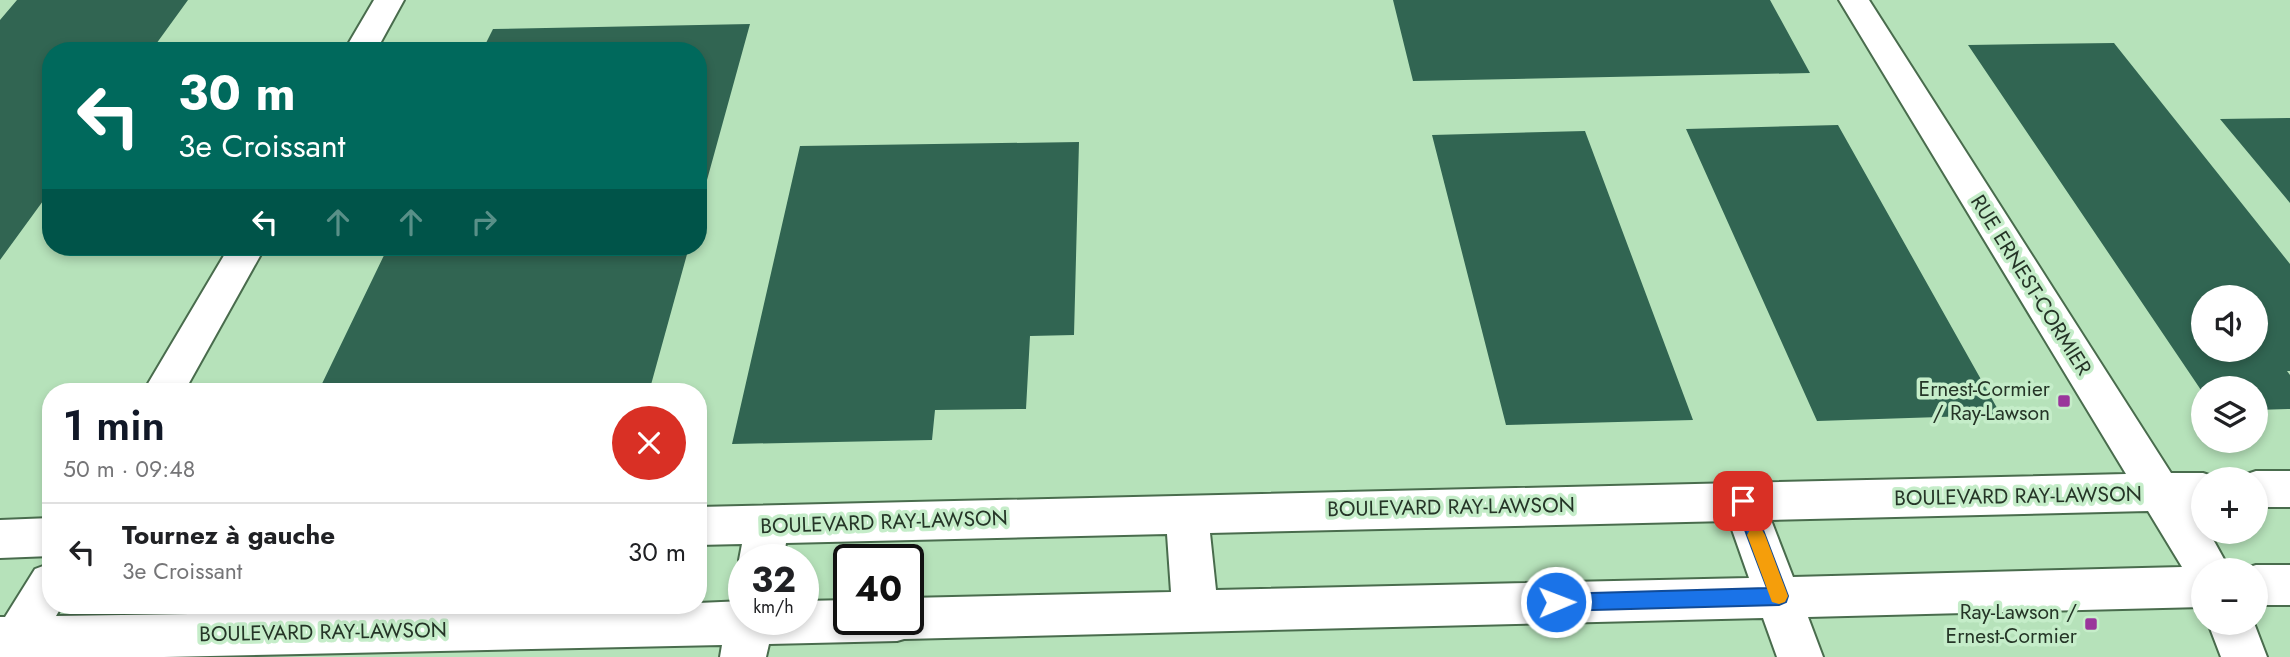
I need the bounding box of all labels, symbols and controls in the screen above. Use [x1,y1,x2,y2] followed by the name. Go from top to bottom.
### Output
[178,58,296,128] text: 30 m
[63,70,154,161] icon: left
[178,123,345,169] text: 3e Croissant
[1963,189,2099,381] street label: RUE ERNEST-CORMIER
[246,203,284,241] icon: left
[319,203,357,241] icon: ahead
[392,203,430,241] icon: ahead
[465,203,503,241] icon: right
[2191,285,2268,635] map controls
[2191,285,2268,362] button: sound
[1919,374,2051,428] place label: Ernest-Cormier / Ray-Lawson
[2191,376,2268,453] button: layers
[2056,393,2072,409] marker: Ernest-Cormier / Ray-Lawson
[63,395,165,456] text: 1 min
[612,406,686,480] button: close
[63,452,195,486] text: 50 m · 09:48
[2191,467,2268,544] button: +
[1713,471,1773,531] pin
[1894,479,2142,513] street label: BOULEVARD RAY-LAWSON
[1724,482,1762,520] icon: arrive
[1327,490,1575,524] street label: BOULEVARD RAY-LAWSON
[760,503,1008,541] street label: BOULEVARD RAY-LAWSON
[122,516,335,554] text: Tournez à gauche
[63,533,101,571] icon: left
[628,533,686,571] text: 30 m
[833,544,924,635] speed limit sign: 40
[122,554,242,588] text: 3e Croissant
[751,555,796,605] text: 32
[2191,558,2268,635] button: −
[1519,565,1593,639] position arrow
[753,594,794,620] text: km/h
[1946,597,2078,651] place label: Ray-Lawson / Ernest-Cormier
[199,615,447,649] street label: BOULEVARD RAY-LAWSON
[2083,616,2099,632] marker: Ray-Lawson / Ernest-Cormier

